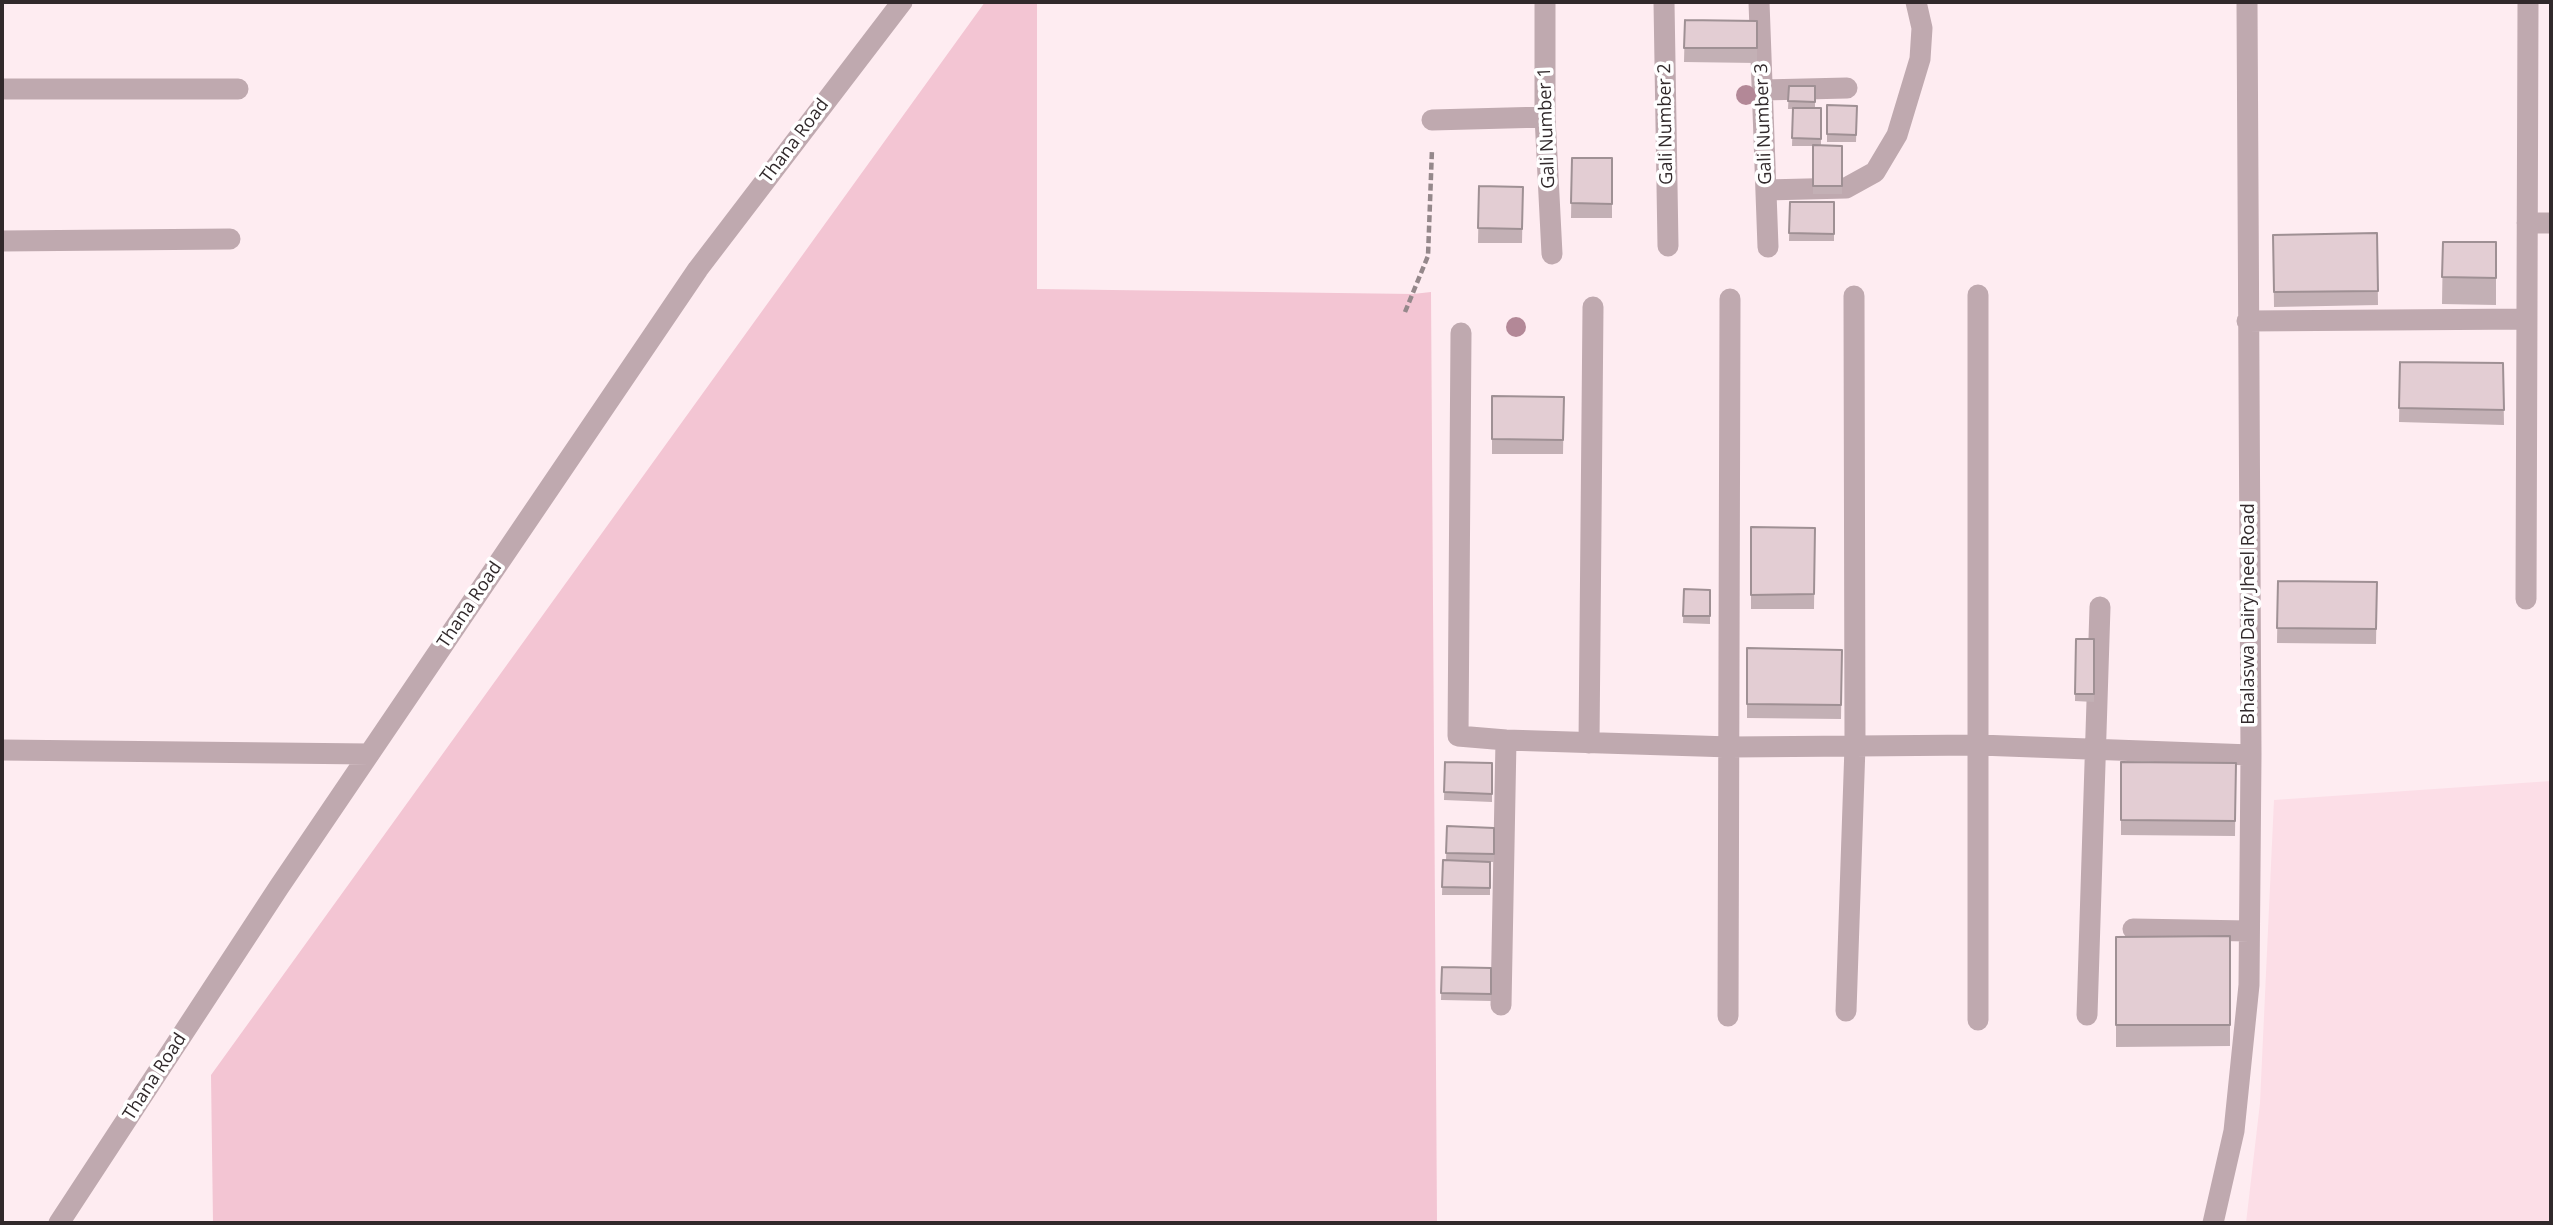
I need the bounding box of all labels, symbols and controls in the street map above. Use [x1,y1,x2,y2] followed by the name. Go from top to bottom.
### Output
[1654,63,1678,185] street label: Gali Number 2
[1751,63,1777,185] street label: Gali Number 3
[1534,67,1560,189] street label: Gali Number 1
[756,95,834,187] street label: Thana Road
[2238,503,2260,725] street label: Bhalaswa Dairy Jheel Road
[433,558,507,652] street label: Thana Road
[119,1029,191,1125] street label: Thana Road

